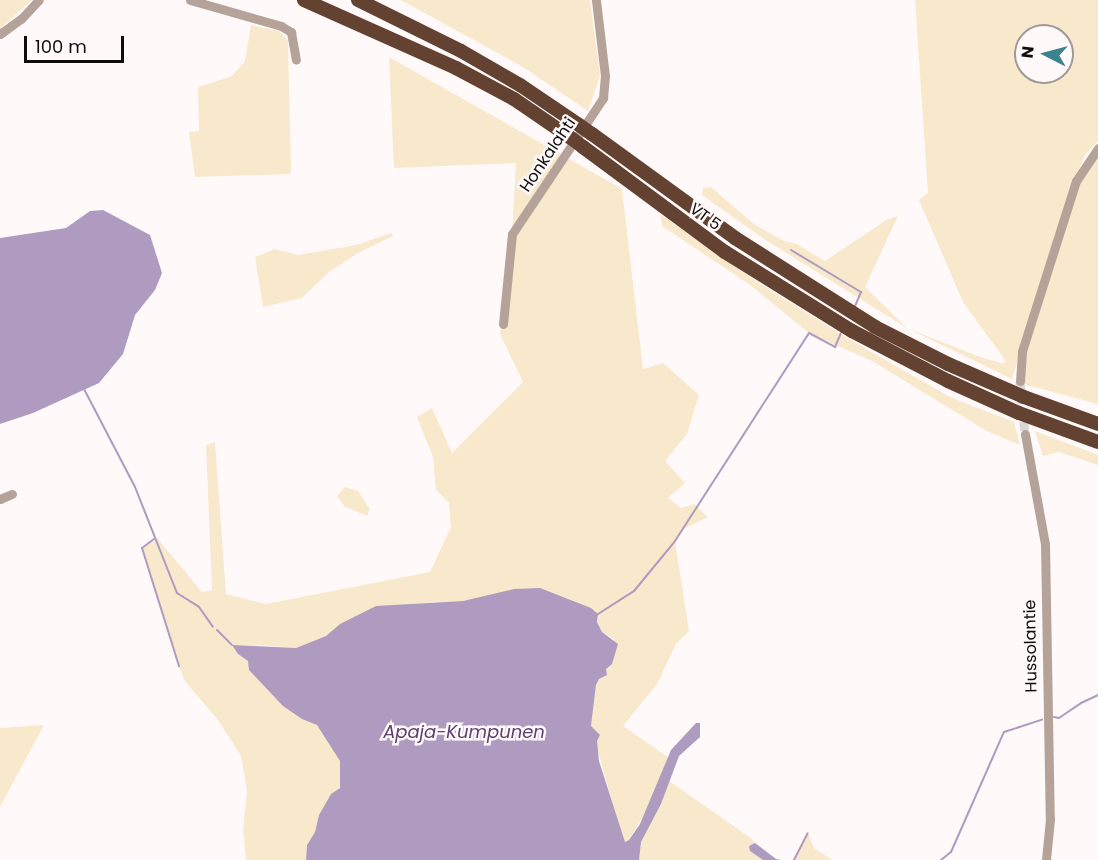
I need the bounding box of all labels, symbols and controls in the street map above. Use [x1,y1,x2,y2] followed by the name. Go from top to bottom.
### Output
[27,24,128,62] scale bar
[1014,24,1074,84] north arrow
[35,34,87,59] text: 100 m
[1016,45,1040,59] text: N
[516,114,580,196] street label: Honkalahti
[686,199,724,235] street label: VT 5
[1021,599,1041,693] street label: Hussolantie
[383,721,545,743] water label: Apaja-Kumpunen

